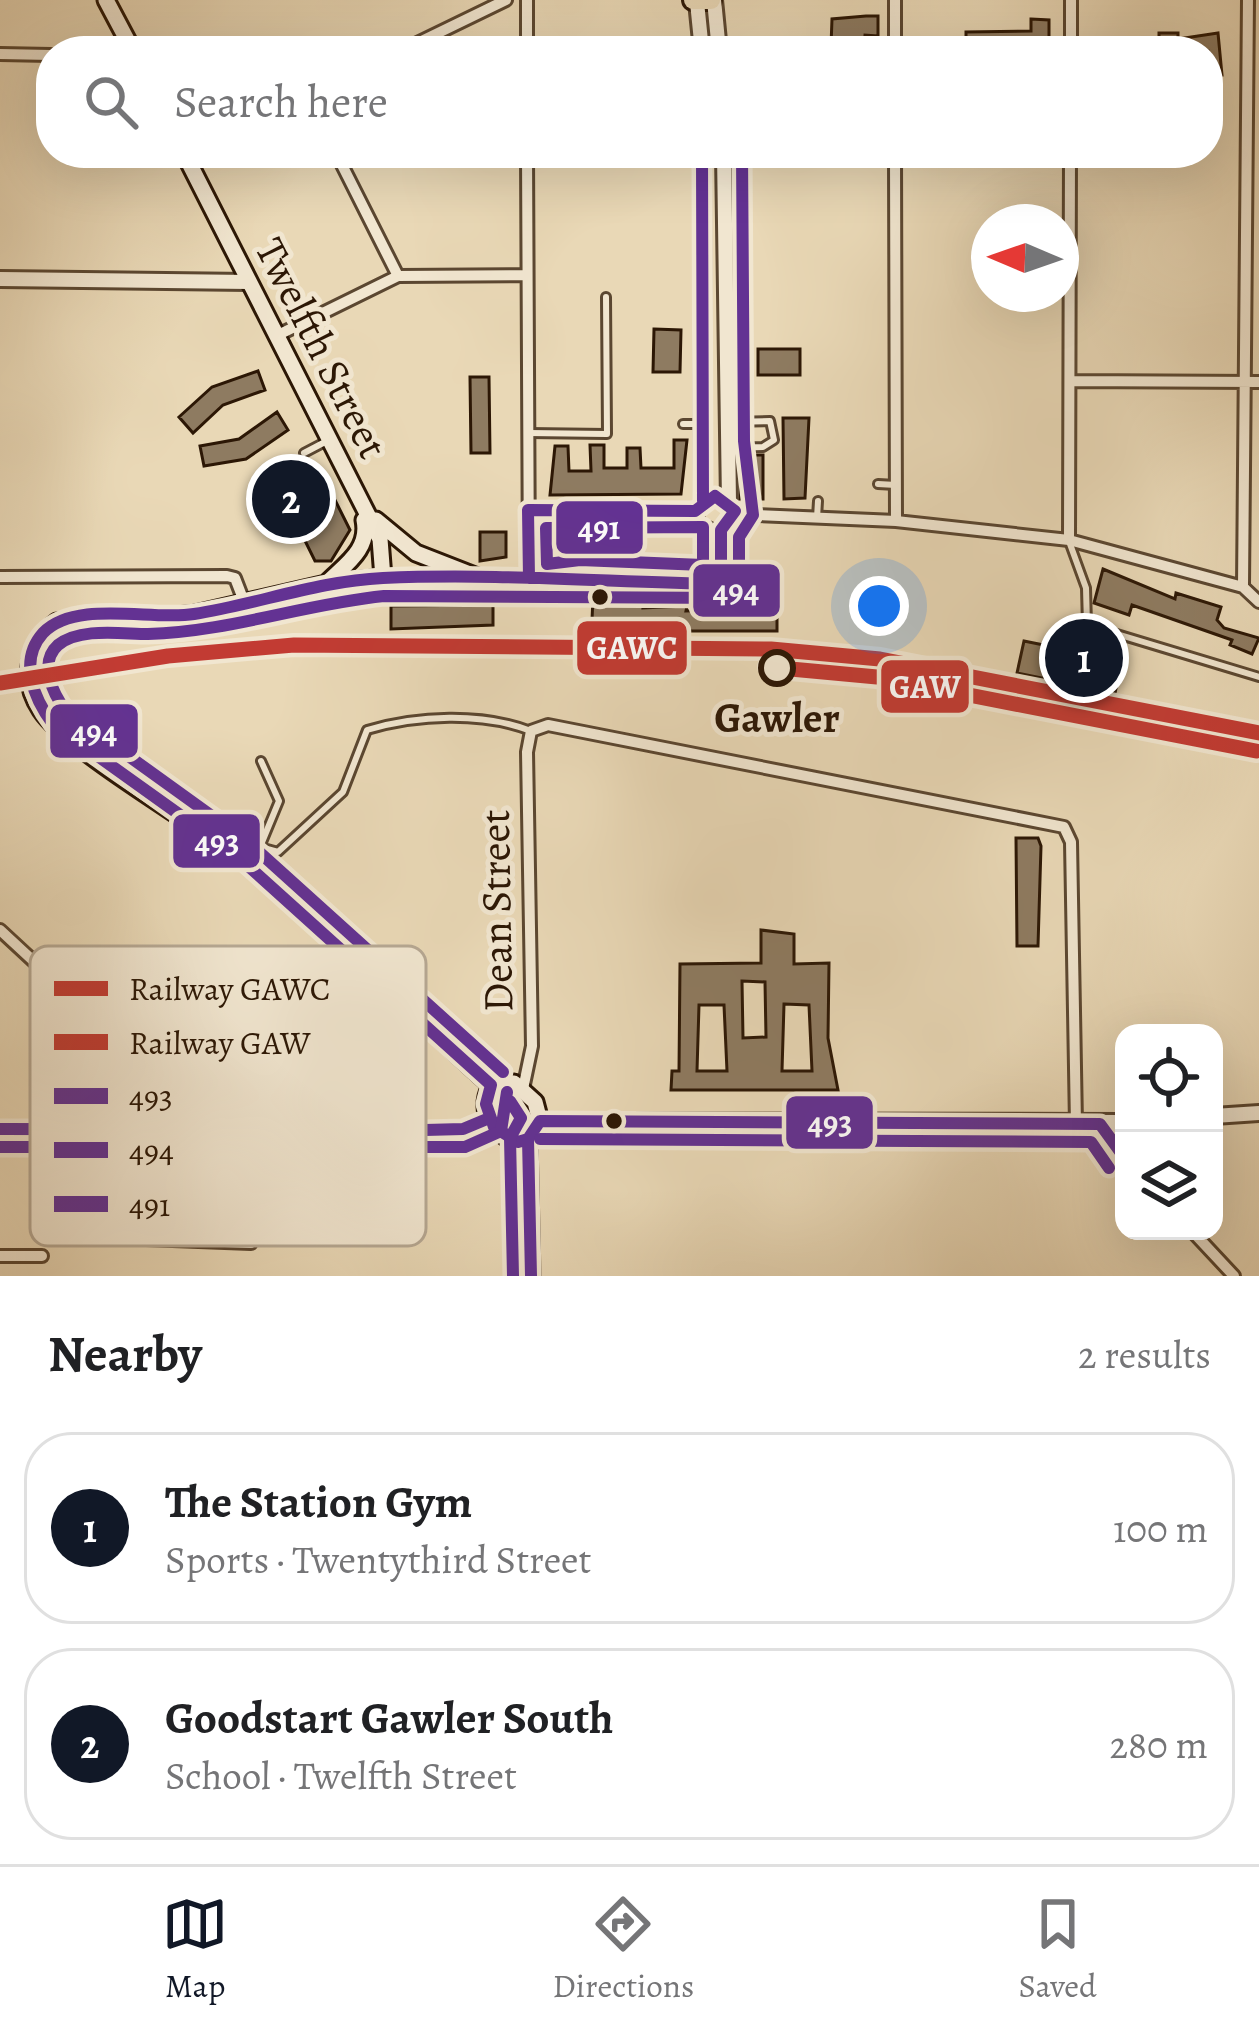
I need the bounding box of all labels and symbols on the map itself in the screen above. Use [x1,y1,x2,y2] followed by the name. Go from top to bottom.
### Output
[971,204,1079,312] north arrow
[242,228,402,468] street label: Twelfth Street
[252,454,330,544] pin: 2
[554,499,645,556] line badge: 491
[578,505,620,550] text: 491
[691,562,782,619] line badge: 494
[713,568,759,613] text: 494
[849,576,909,636] your location
[589,586,611,608] unlabelled marker
[1045,613,1123,703] pin: 1
[575,619,689,677] line badge: GAWC
[586,625,678,670] text: GAWC
[760,651,794,685] marker: Gawler
[879,658,971,715] line badge: GAW
[889,664,961,709] text: GAW
[714,689,840,746] place label: Gawler
[48,702,140,760] line badge: 494
[71,709,117,754] text: 494
[466,809,526,1013] street label: Dean Street
[171,812,262,870] line badge: 493
[195,819,239,864] text: 493
[30,946,426,1246] legend
[129,966,330,1011] text: Railway GAWC
[129,1020,311,1065] text: Railway GAW
[129,1074,173,1119] text: 493
[784,1094,875,1151] line badge: 493
[808,1100,852,1145] text: 493
[603,1110,625,1132] unlabelled marker
[129,1128,174,1173] text: 494
[129,1182,170,1227] text: 491

